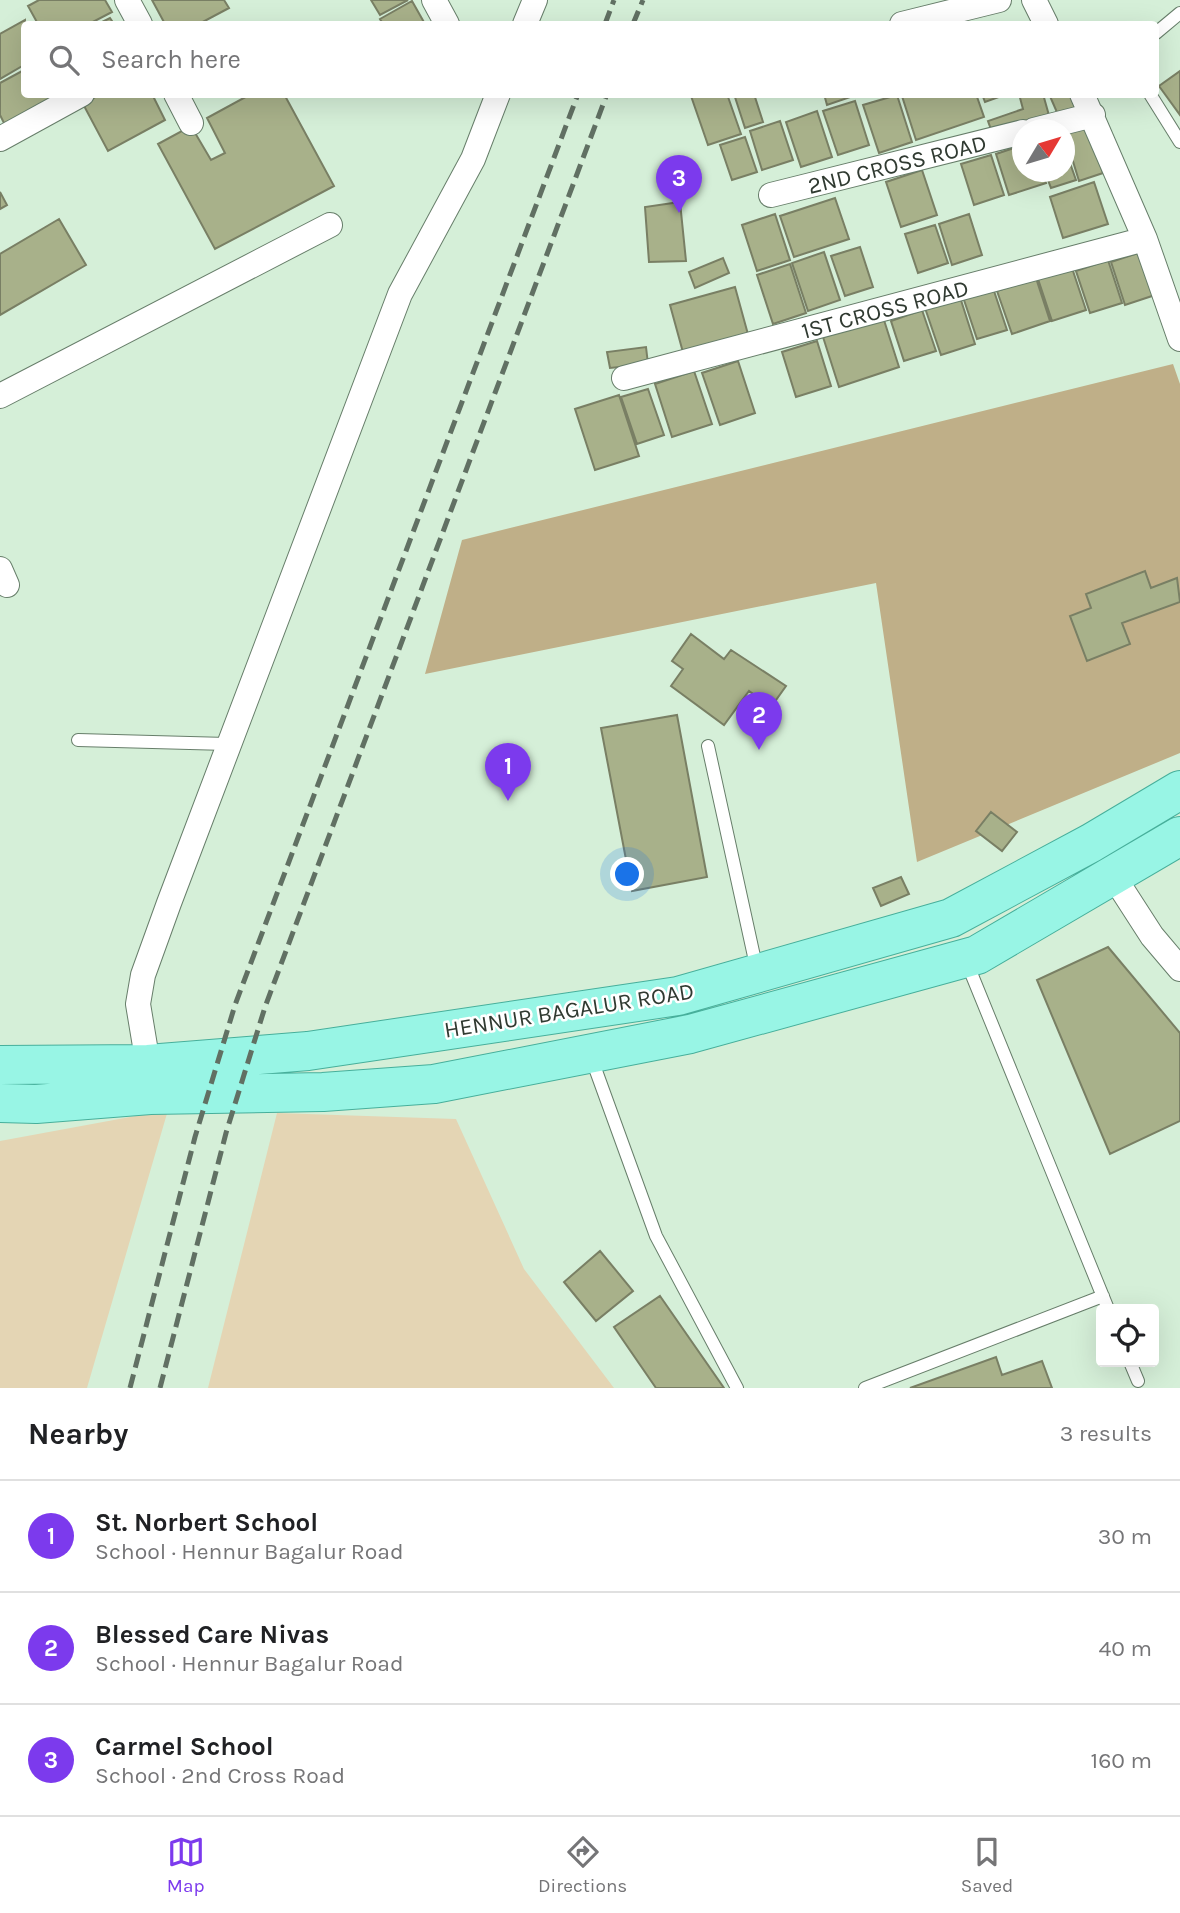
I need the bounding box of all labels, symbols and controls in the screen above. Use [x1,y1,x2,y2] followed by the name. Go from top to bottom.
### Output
[21,21,1159,98] search box
[45,41,83,79] icon: search
[101,44,241,75] text: Search here
[1012,119,1075,182] north arrow
[805,129,989,200] street label: 2ND CROSS ROAD
[656,155,702,213] pin: 3
[799,274,972,345] street label: 1ST CROSS ROAD
[736,692,782,750] pin: 2
[485,743,531,801] pin: 1
[610,857,644,891] your location
[442,977,696,1044] street label: HENNUR BAGALUR ROAD
[1096,1304,1159,1367] map controls
[1096,1304,1159,1367] button: locate
[28,1416,128,1452] text: Nearby
[1060,1420,1152,1447] text: 3 results
[95,1507,318,1538] text: St. Norbert School
[47,1523,55,1550] text: 1
[1098,1523,1152,1550] text: 30 m
[95,1538,404,1565] text: School · Hennur Bagalur Road
[95,1619,329,1650] text: Blessed Care Nivas
[44,1635,58,1662] text: 2
[1099,1635,1152,1662] text: 40 m
[95,1650,404,1677] text: School · Hennur Bagalur Road
[95,1731,274,1762] text: Carmel School
[44,1747,58,1774] text: 3
[1091,1747,1152,1774] text: 160 m
[95,1762,345,1789] text: School · 2nd Cross Road
[167,1833,205,1897] tab: Map
[538,1833,627,1897] tab: Directions
[961,1833,1013,1897] tab: Saved

